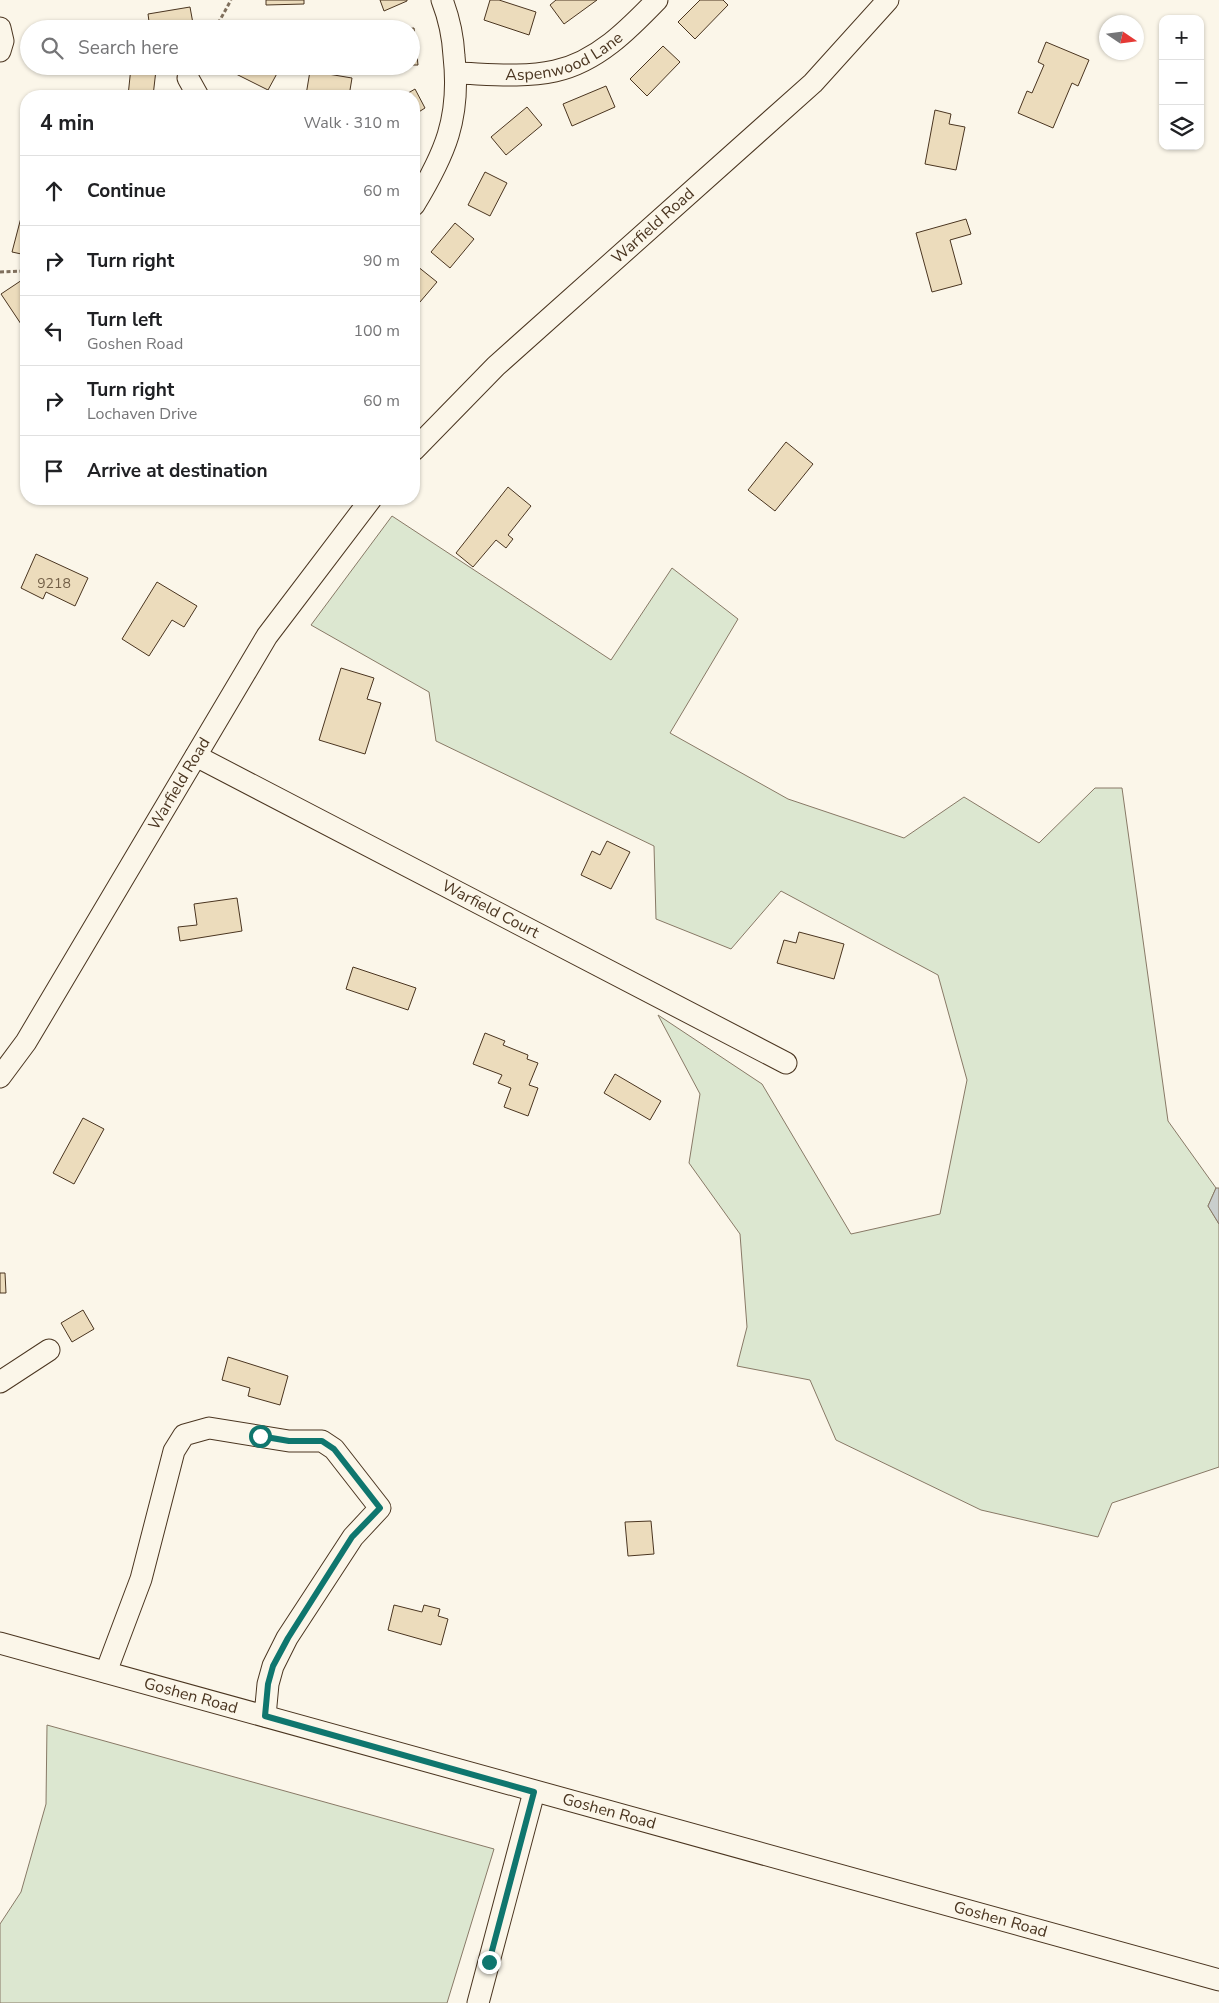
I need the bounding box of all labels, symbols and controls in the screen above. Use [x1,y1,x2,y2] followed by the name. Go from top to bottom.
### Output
[1099,15,1144,60] north arrow
[1159,15,1204,150] map controls
[1159,15,1204,60] button: +
[20,20,420,75] search box
[505,27,628,86] street label: Aspenwood Lane
[38,34,66,62] icon: search
[78,35,179,61] text: Search here
[1159,60,1204,105] button: −
[1159,105,1204,150] button: layers
[40,109,94,137] text: 4 min
[304,112,400,134] text: Walk · 310 m
[40,177,68,205] icon: ahead
[87,178,166,204] text: Continue
[363,180,400,202] text: 60 m
[607,183,699,269] street label: Warfield Road
[40,247,68,275] icon: right
[87,248,174,274] text: Turn right
[363,250,400,272] text: 90 m
[87,307,162,333] text: Turn left
[40,317,68,345] icon: left
[353,320,400,342] text: 100 m
[87,333,183,355] text: Goshen Road
[87,377,174,403] text: Turn right
[40,387,68,415] icon: right
[363,390,400,412] text: 60 m
[87,403,197,425] text: Lochaven Drive
[40,457,68,485] icon: arrive
[87,458,268,484] text: Arrive at destination
[37,574,71,593] house number: 9218
[143,733,215,834] street label: Warfield Road
[438,875,543,944] street label: Warfield Court
[249,1425,272,1448] route start
[141,1672,240,1719] street label: Goshen Road
[560,1788,658,1835] street label: Goshen Road
[951,1896,1050,1943] street label: Goshen Road
[478,1951,501,1974] route end

